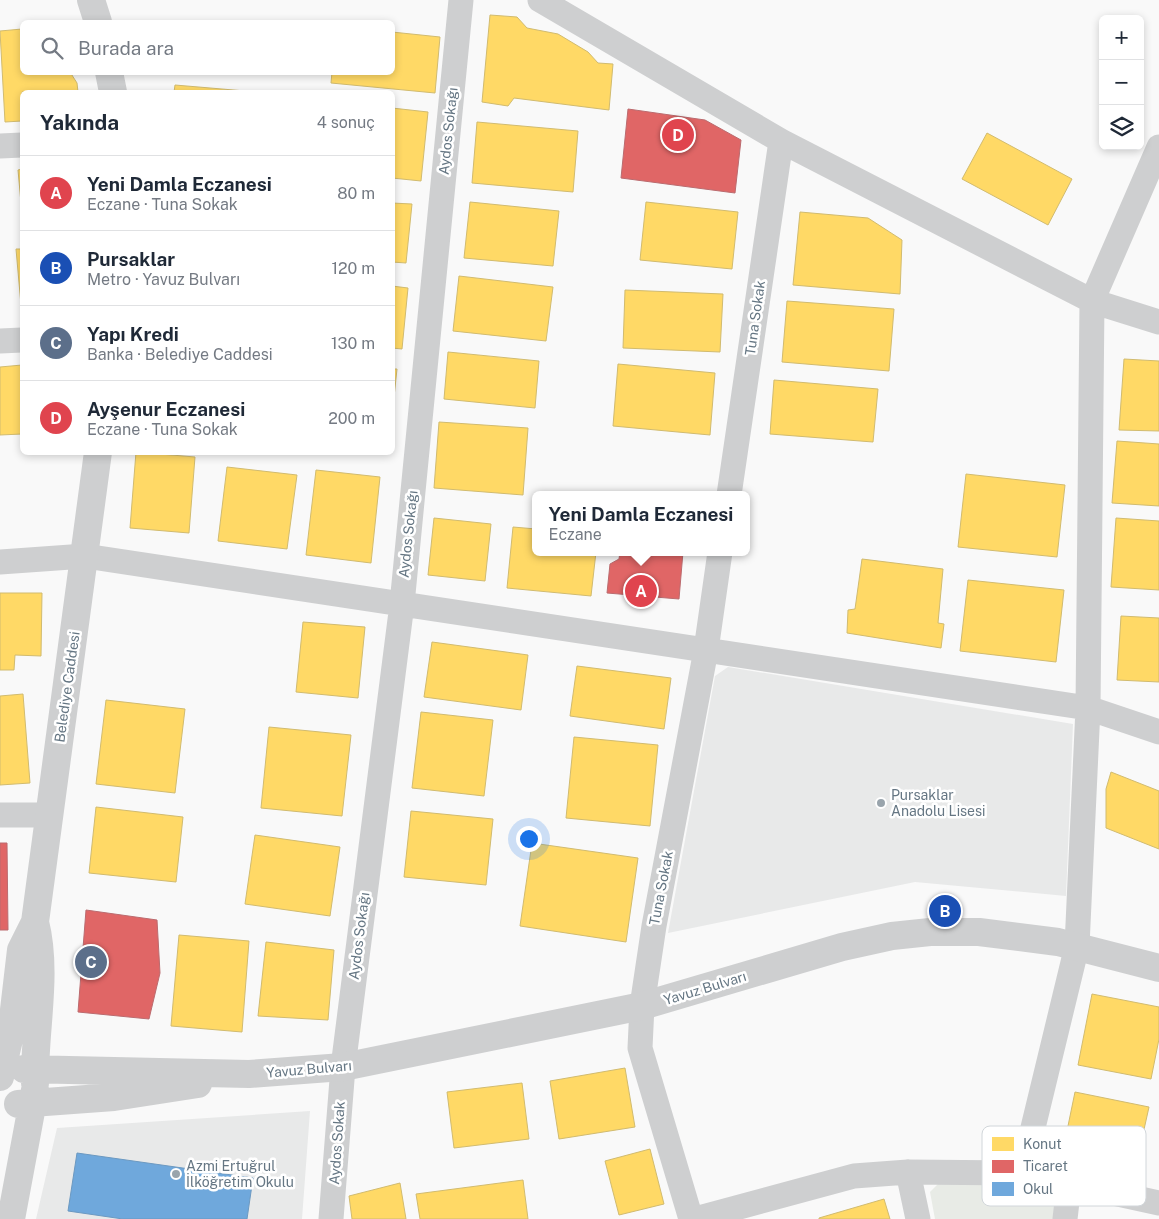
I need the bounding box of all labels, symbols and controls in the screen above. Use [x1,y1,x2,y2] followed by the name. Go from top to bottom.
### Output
[1099,15,1144,150] map controls
[1099,15,1144,60] button: +
[20,20,395,75] search box
[38,34,66,62] icon: search
[78,37,174,59] text: Burada ara
[1099,60,1144,105] button: −
[435,86,461,176] street label: Aydos Sokağı
[1099,105,1144,150] button: layers
[40,110,119,135] text: Yakında
[317,113,375,132] text: 4 sonuç
[662,116,694,154] pin: D
[87,173,272,195] text: Yeni Damla Eczanesi
[50,184,62,203] text: A
[337,184,375,203] text: 80 m
[87,195,238,214] text: Eczane · Tuna Sokak
[87,248,175,270] text: Pursaklar
[51,259,61,278] text: B
[331,259,375,278] text: 120 m
[87,270,240,289] text: Metro · Yavuz Bulvarı
[742,279,768,357] street label: Tuna Sokak
[87,323,179,345] text: Yapı Kredi
[50,334,62,353] text: C
[331,334,375,353] text: 130 m
[87,345,273,364] text: Banka · Belediye Caddesi
[87,398,245,420] text: Ayşenur Eczanesi
[50,409,62,428] text: D
[328,409,375,428] text: 200 m
[87,420,238,439] text: Eczane · Tuna Sokak
[395,489,421,579] street label: Aydos Sokağı
[532,491,750,556] popup
[549,503,733,525] text: Yeni Damla Eczanesi
[549,525,602,544] text: Eczane
[625,572,657,610] pin: A
[51,630,83,744] street label: Belediye Caddesi
[891,787,985,819] place label: Pursaklar Anadolu Lisesi
[875,797,887,809] marker: Pursaklar Anadolu Lisesi
[516,826,542,852] your location
[646,849,676,927] street label: Tuna Sokak
[346,891,372,981] street label: Aydos Sokağı
[929,892,961,930] pin: B
[75,943,107,981] pin: C
[662,968,748,1008] street label: Yavuz Bulvarı
[266,1057,352,1081] street label: Yavuz Bulvarı
[326,1101,348,1185] street label: Aydos Sokak
[982,1126,1146,1206] legend
[1023,1136,1062,1152] text: Konut
[186,1158,294,1190] place label: Azmi Ertuğrul İlköğretim Okulu
[1023,1158,1068,1174] text: Ticaret
[170,1168,182,1180] marker: Azmi Ertuğrul İlköğretim Okulu
[1023,1181,1053,1197] text: Okul

